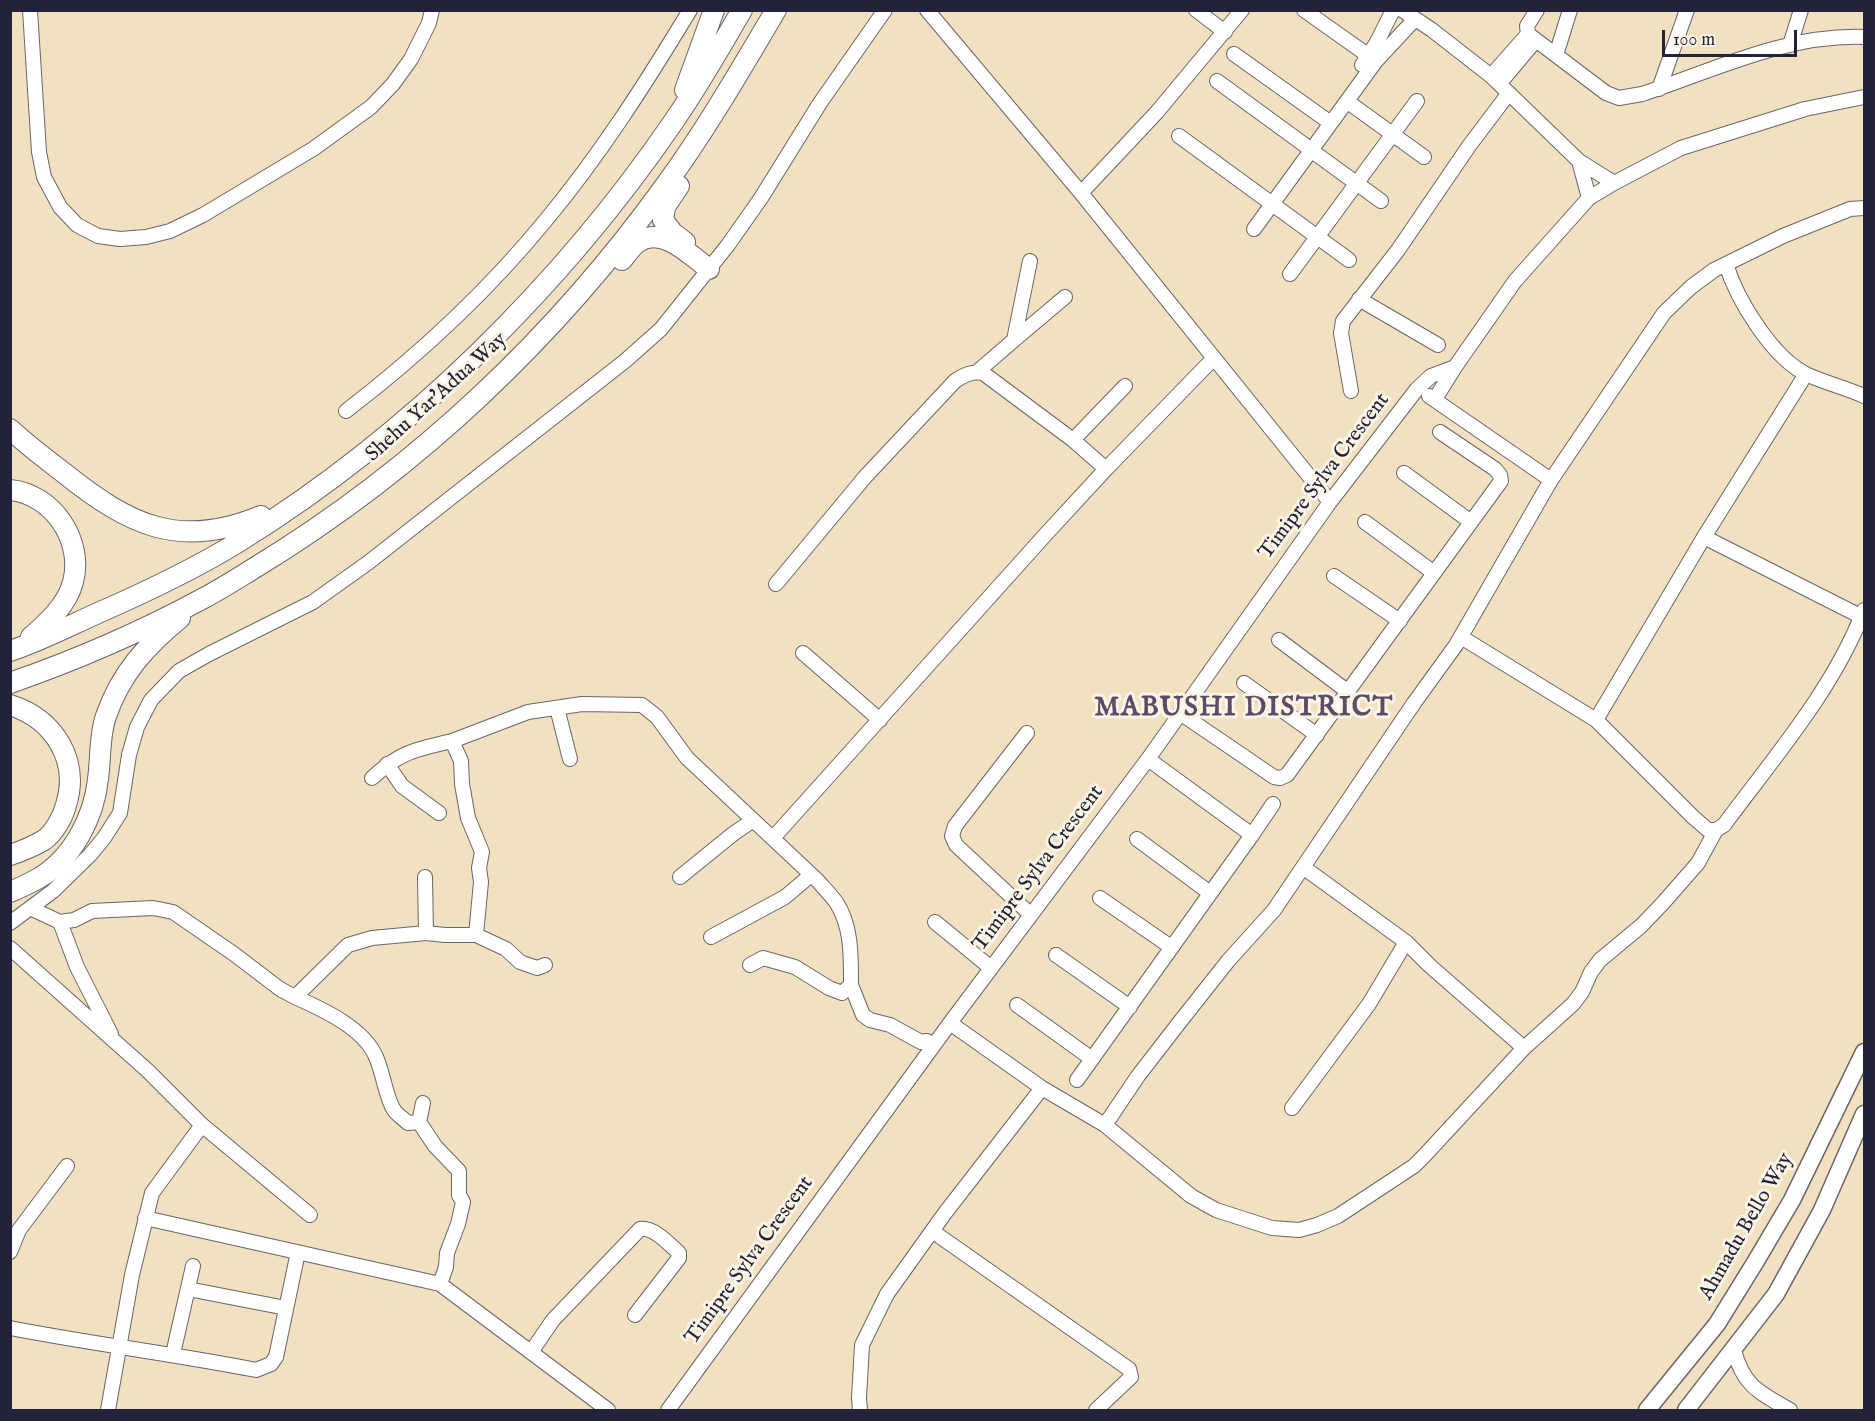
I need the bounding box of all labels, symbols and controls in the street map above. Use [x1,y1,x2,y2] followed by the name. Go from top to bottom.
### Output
[1665,18,1800,56] scale bar
[1673,29,1715,52] text: 100 m
[361,328,513,468] street label: Shehu Yar'Adua Way
[1254,389,1396,565] street label: Timipre Sylva Crescent
[1094,693,1394,725] district label: MABUSHI DISTRICT
[968,781,1110,957] street label: Timipre Sylva Crescent
[1695,1149,1799,1305] street label: Ahmadu Bello Way
[681,1172,819,1350] street label: Timipre Sylva Crescent

